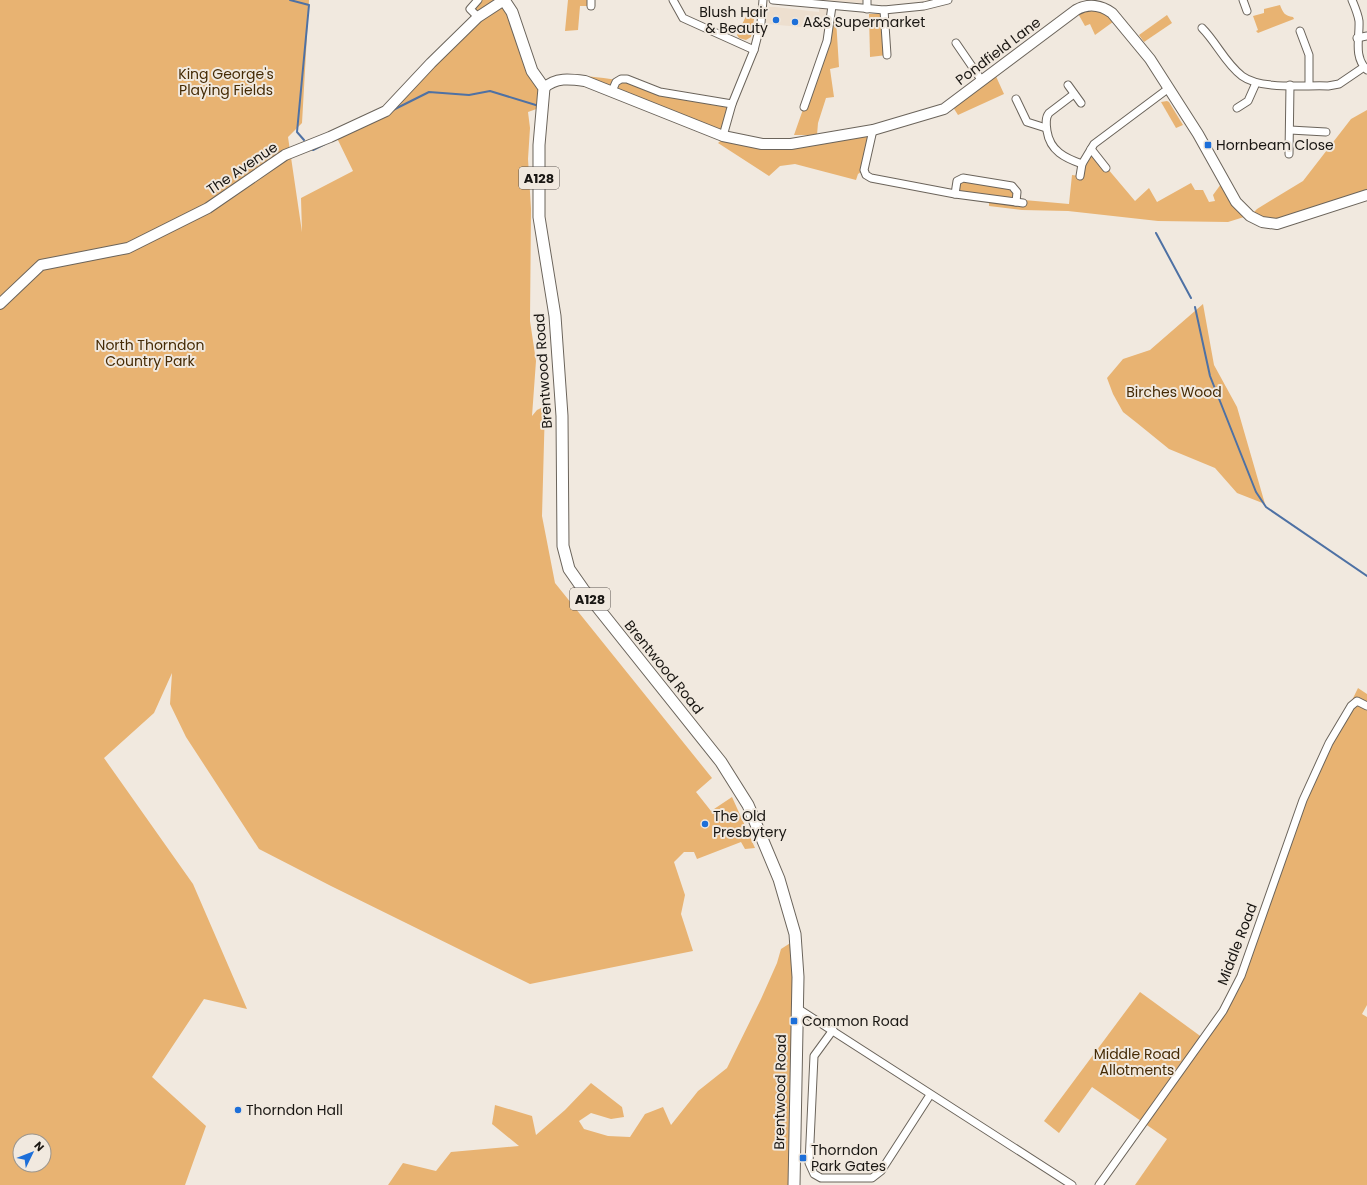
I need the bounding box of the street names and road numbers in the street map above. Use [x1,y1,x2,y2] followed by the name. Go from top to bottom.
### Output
[951,12,1045,90] street label: Pondfield Lane
[203,137,282,199] street label: The Avenue
[519,167,559,189] road number: A128
[529,313,557,429] street label: Brentwood Road
[570,588,610,610] road number: A128
[620,616,708,718] street label: Brentwood Road
[1212,900,1262,988] street label: Middle Road
[769,1034,791,1150] street label: Brentwood Road

